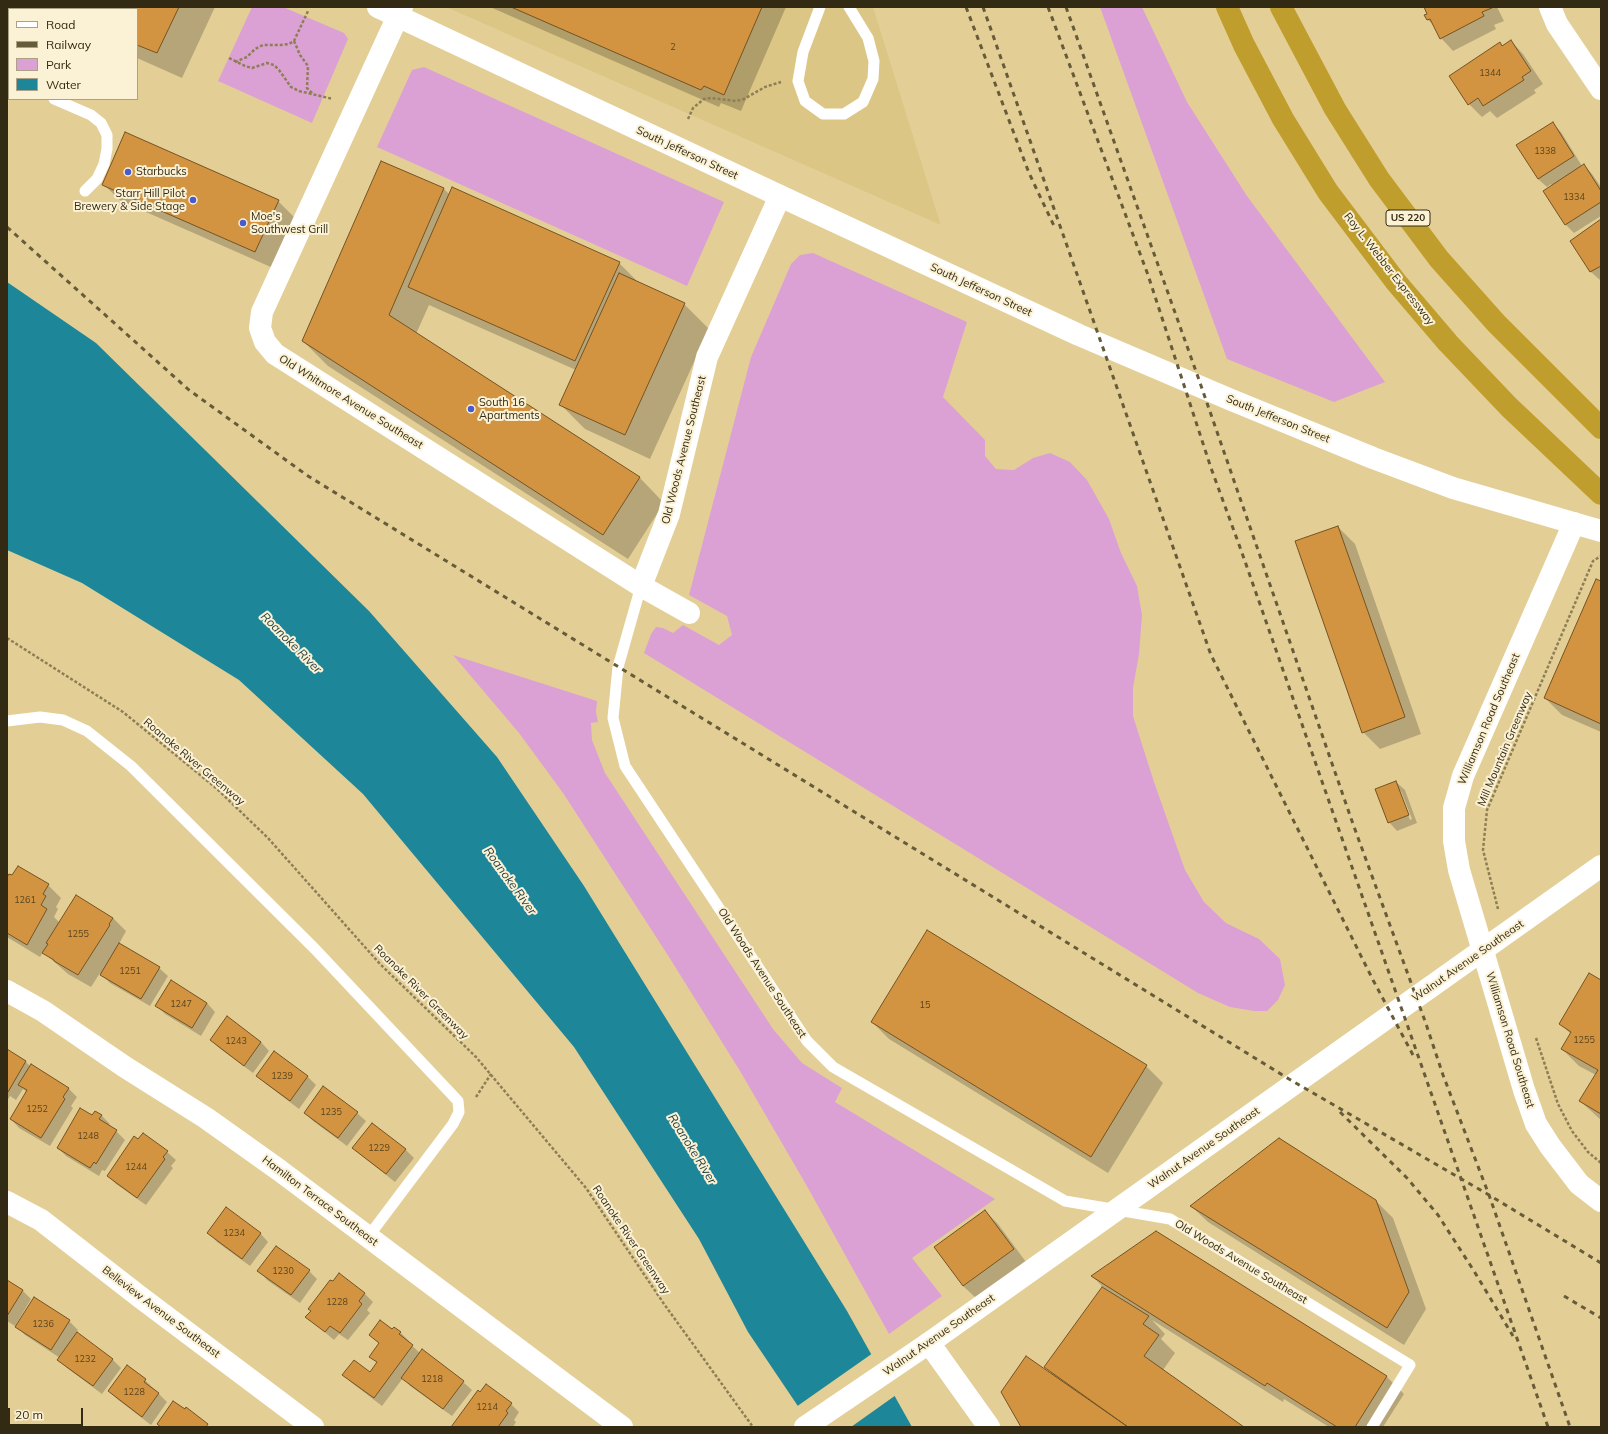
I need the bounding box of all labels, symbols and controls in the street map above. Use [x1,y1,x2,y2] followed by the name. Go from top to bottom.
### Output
[8,8,138,100] legend
[46,17,75,32] text: Road
[46,37,91,52] text: Railway
[670,42,676,52] house number: 2
[46,57,71,72] text: Park
[1479,68,1501,78] house number: 1344
[46,77,81,92] text: Water
[634,124,740,182] street label: South Jefferson Street
[1534,146,1556,156] house number: 1338
[136,165,187,179] place label: Starbucks
[123,167,133,177] marker: Starbucks
[74,187,185,213] place label: Starr Hill Pilot Brewery & Side Stage
[1563,192,1585,202] house number: 1334
[188,195,198,205] marker: Starr Hill Pilot Brewery & Side Stage
[251,210,328,236] place label: Moe's Southwest Grill
[1341,210,1437,328] street label: Roy L. Webber Expressway
[1386,210,1430,226] road number: US 220
[238,218,248,228] marker: Moe's Southwest Grill
[928,261,1034,319] street label: South Jefferson Street
[277,352,425,452] street label: Old Whitmore Avenue Southeast
[659,374,709,526] street label: Old Woods Avenue Southeast
[1224,392,1332,446] street label: South Jefferson Street
[479,396,540,422] place label: South 16 Apartments
[466,404,476,414] marker: South 16 Apartments
[258,610,324,676] water label: Roanoke River
[1455,651,1523,787] street label: Williamson Road Southeast
[1475,690,1535,808] street label: Mill Mountain Greenway
[141,716,247,808] street label: Roanoke River Greenway
[481,844,539,918] water label: Roanoke River
[14,895,36,905] house number: 1261
[715,905,809,1041] street label: Old Woods Avenue Southeast
[1410,917,1526,1005] street label: Walnut Avenue Southeast
[67,929,89,939] house number: 1255
[371,942,471,1042] street label: Roanoke River Greenway
[119,966,141,976] house number: 1251
[1483,970,1537,1110] street label: Williamson Road Southeast
[170,999,192,1009] house number: 1247
[920,1000,930,1010] house number: 15
[1573,1035,1595,1045] house number: 1255
[225,1036,247,1046] house number: 1243
[271,1071,293,1081] house number: 1239
[26,1104,48,1114] house number: 1252
[1146,1104,1262,1192] street label: Walnut Avenue Southeast
[320,1107,342,1117] house number: 1235
[665,1111,719,1187] water label: Roanoke River
[77,1131,99,1141] house number: 1248
[368,1143,390,1153] house number: 1229
[260,1153,380,1249] street label: Hamilton Terrace Southeast
[125,1162,147,1172] house number: 1244
[590,1183,672,1297] street label: Roanoke River Greenway
[1172,1217,1310,1307] street label: Old Woods Avenue Southeast
[223,1228,245,1238] house number: 1234
[99,1263,223,1361] street label: Belleview Avenue Southeast
[272,1266,294,1276] house number: 1230
[881,1291,997,1379] street label: Walnut Avenue Southeast
[326,1297,348,1307] house number: 1228
[32,1319,54,1329] house number: 1236
[74,1354,96,1364] house number: 1232
[421,1374,443,1384] house number: 1218
[123,1387,145,1397] house number: 1228
[10,1400,85,1426] scale bar
[476,1402,498,1412] house number: 1214
[15,1407,43,1422] text: 20 m

